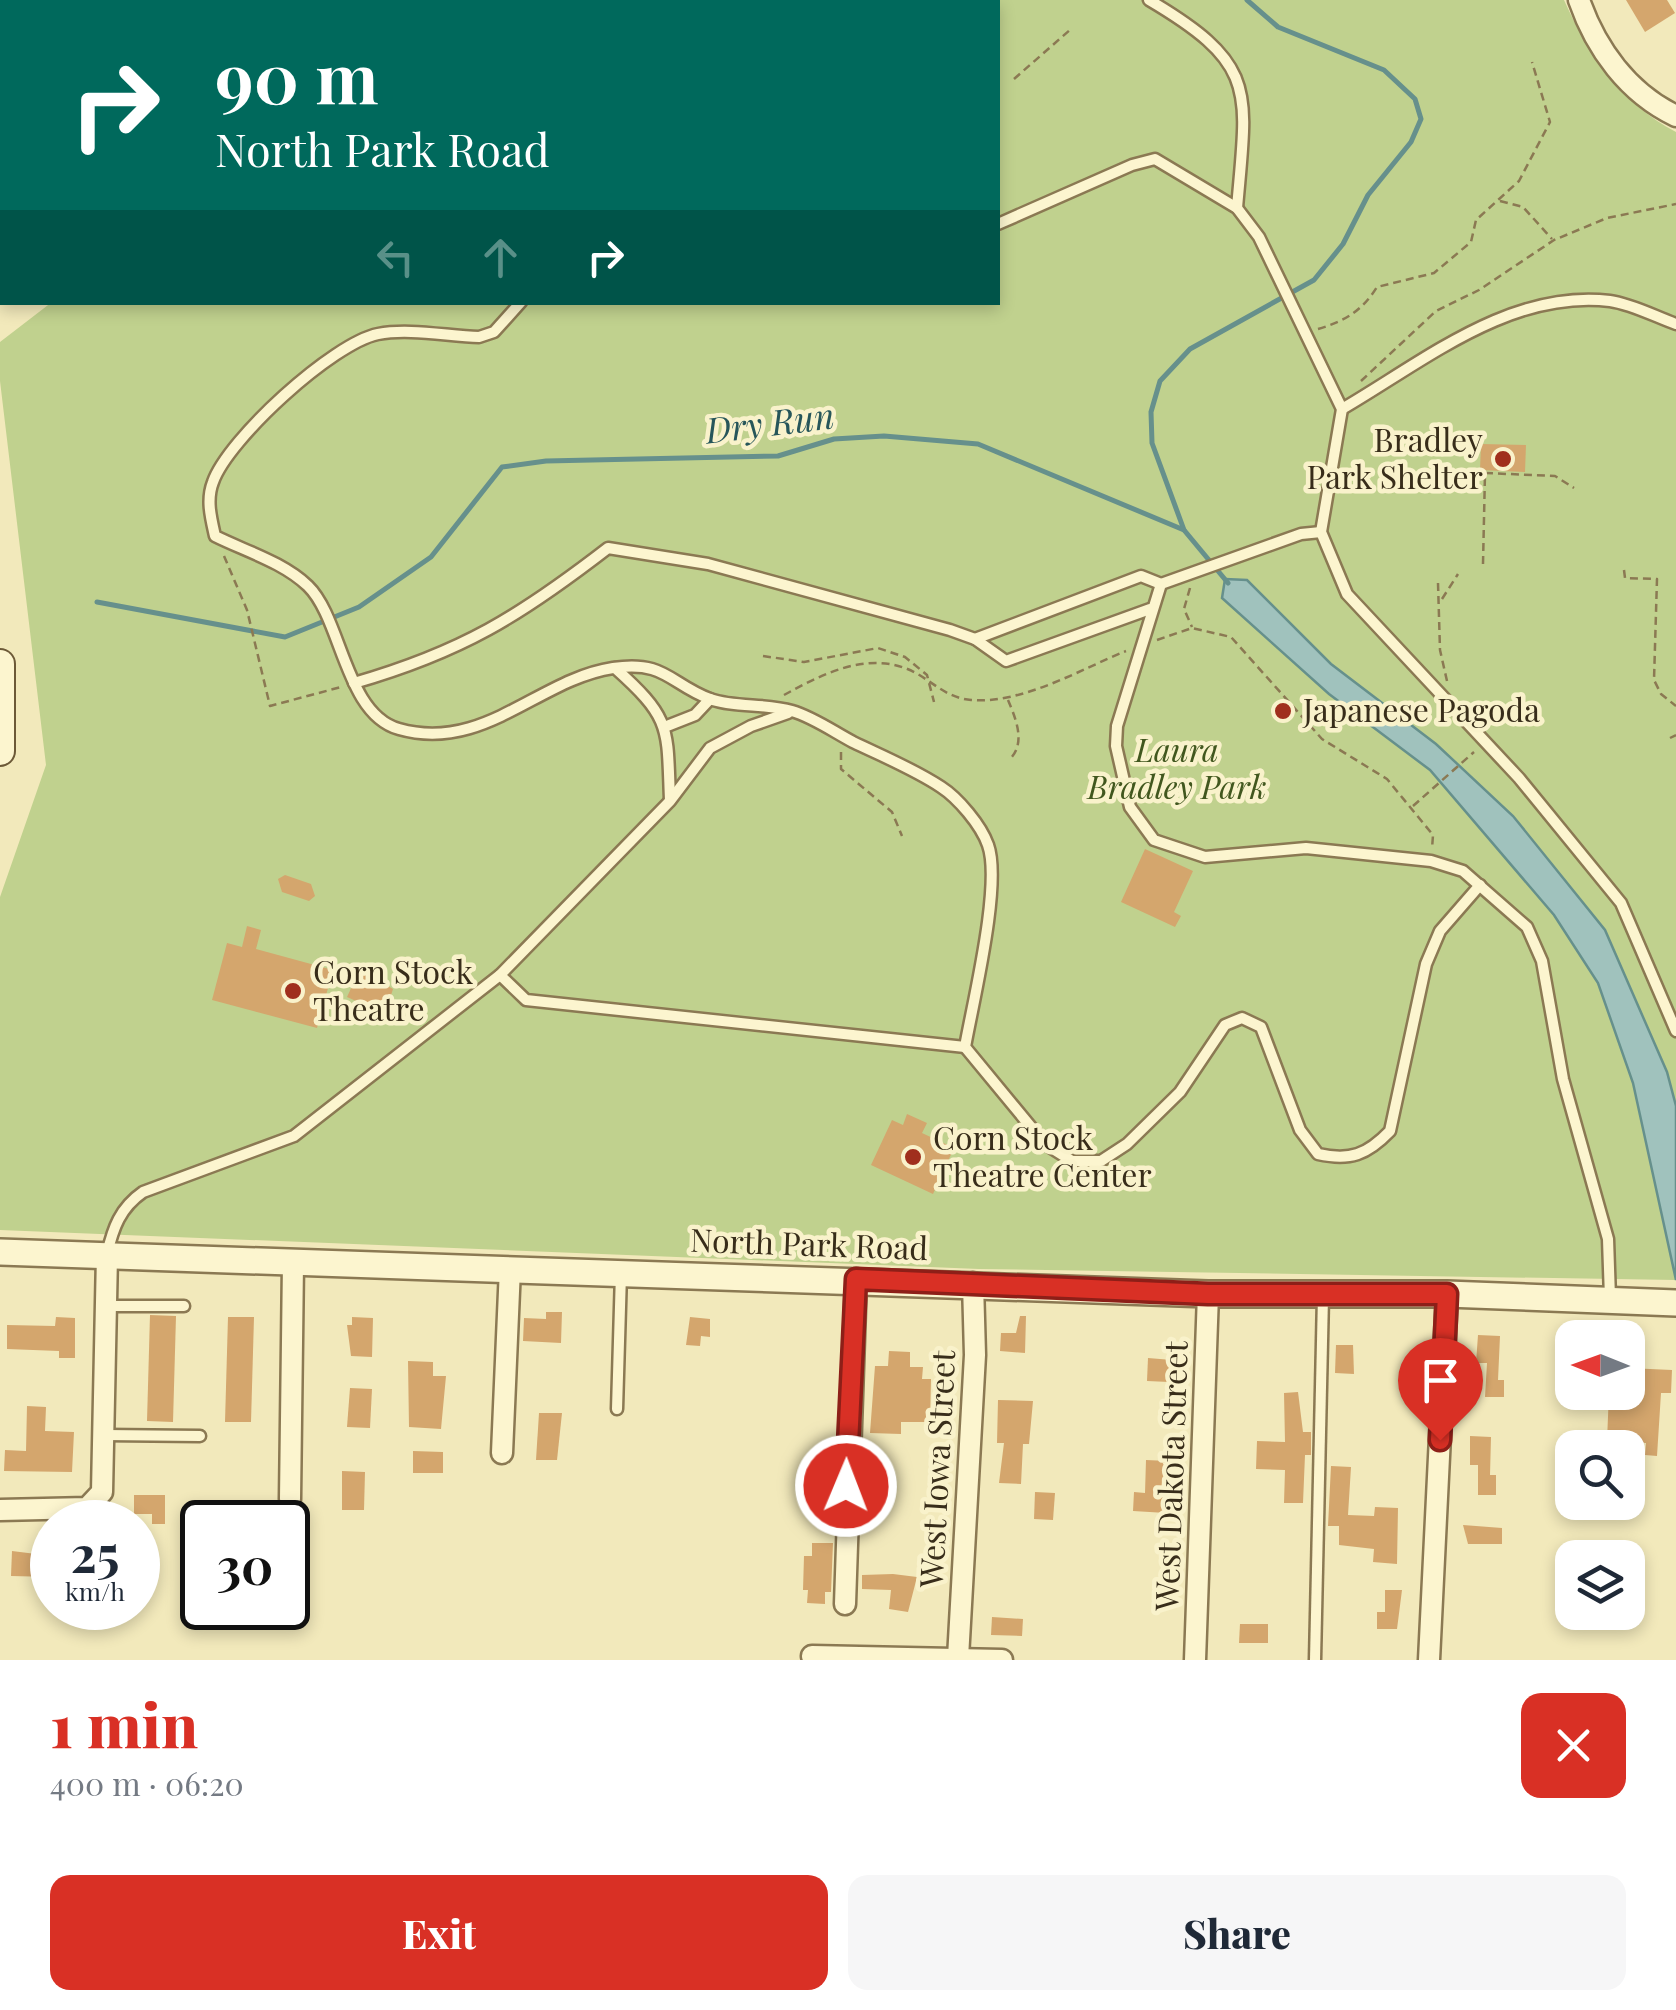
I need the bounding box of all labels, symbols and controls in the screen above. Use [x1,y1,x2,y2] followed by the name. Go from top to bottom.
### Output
[215,28,379,122] text: 90 m
[50,40,180,170] icon: right
[215,118,550,178] text: North Park Road
[368,230,423,285] icon: left
[473,230,528,285] icon: ahead
[578,230,633,285] icon: right
[701,390,837,453] water label: Dry Run
[1307,417,1483,497] place label: Bradley Park Shelter
[1492,448,1514,470] marker: Bradley Park Shelter
[1302,687,1540,730] place label: Japanese Pagoda
[1272,700,1294,722] marker: Japanese Pagoda
[1086,727,1266,807] park label: Laura Bradley Park
[313,949,474,1029] place label: Corn Stock Theatre
[282,980,304,1002] marker: Corn Stock Theatre
[933,1115,1152,1195] place label: Corn Stock Theatre Center
[902,1146,924,1168] marker: Corn Stock Theatre Center
[689,1217,929,1268] street label: North Park Road
[1555,1320,1645,1410] north arrow
[1555,1320,1645,1630] map controls
[1398,1338,1483,1441] pin
[1143,1340,1196,1613] street label: West Dakota Street
[908,1349,963,1590] street label: West Iowa Street
[1413,1353,1468,1408] icon: arrive
[1555,1430,1645,1520] button: search
[794,1434,898,1538] position arrow
[180,1500,310,1630] speed limit sign: 30
[70,1519,120,1586] text: 25
[1555,1540,1645,1630] button: layers
[65,1574,125,1607] text: km/h
[50,1683,198,1763] text: 1 min
[1521,1693,1626,1798] button: close
[50,1761,244,1804] text: 400 m · 06:20
[50,1875,828,1990] button: Exit
[848,1875,1626,1990] button: Share

